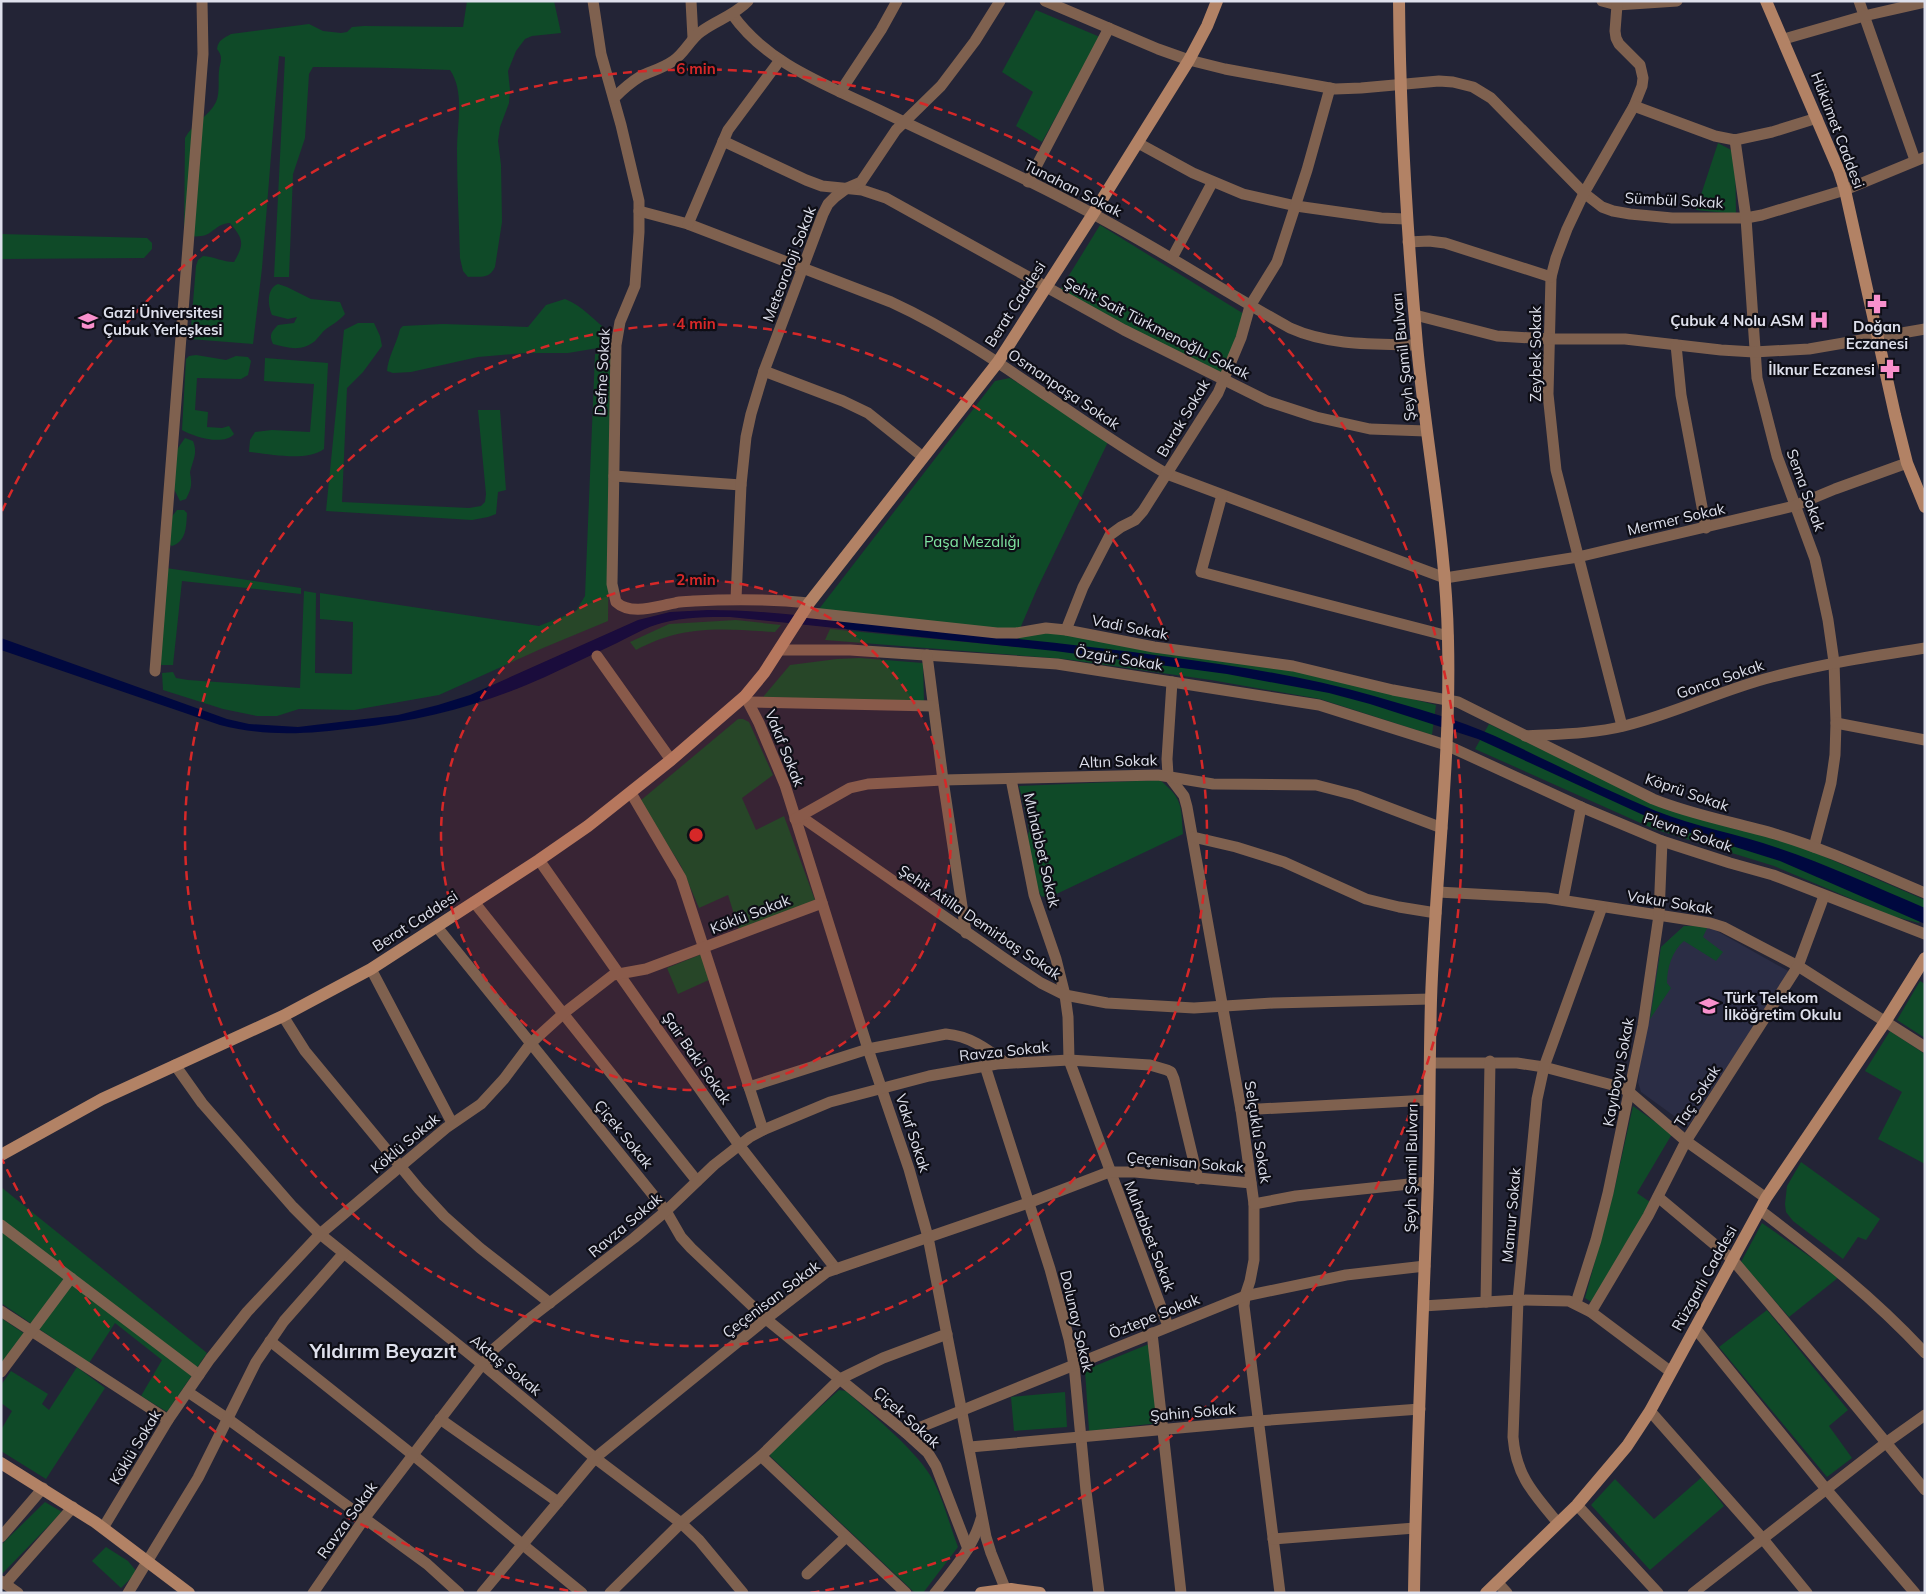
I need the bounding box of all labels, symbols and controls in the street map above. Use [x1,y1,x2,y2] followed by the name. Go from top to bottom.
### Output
[676,59,716,78] text: 6 min
[1807,69,1869,191] street label: Hükümet Caddesi
[1021,155,1125,221] street label: Tunahan Sokak
[1624,188,1724,212] street label: Sümbül Sokak
[758,203,820,325] street label: Meteoroloji Sokak
[980,258,1050,350] street label: Berat Caddesi
[1061,273,1253,383] street label: Şehit Sait Türkmenoğlu Sokak
[1387,292,1419,422] street label: Şeyh Şamil Bulvarı
[1866,293,1888,315] pharmacy icon: Doğan Eczanesi
[103,303,222,339] place label: Gazi Üniversitesi Çubuk Yerleşkesi
[1526,306,1545,402] street label: Zeybek Sokak
[1808,309,1830,331] hospital icon: Çubuk 4 Nolu ASM
[77,310,99,332] school or university icon: Gazi Üniversitesi Çubuk Yerleşkesi
[1670,311,1804,330] place label: Çubuk 4 Nolu ASM
[676,314,716,333] text: 4 min
[1846,317,1908,353] place label: Doğan Eczanesi
[590,328,614,416] street label: Defne Sokak
[1005,345,1124,434] street label: Osmanpaşa Sokak
[1879,358,1901,380] pharmacy icon: İlknur Eczanesi
[1768,360,1875,379] place label: İlknur Eczanesi
[1152,376,1214,460] street label: Burak Sokak
[1782,446,1830,534] street label: Sema Sokak
[1625,498,1727,539] street label: Mermer Sokak
[924,532,1020,551] park label: Paşa Mezalığı
[676,570,716,589] text: 2 min
[1090,610,1170,644] street label: Vadi Sokak
[1074,642,1164,674] street label: Özgür Sokak
[1674,655,1766,703] street label: Gonca Sokak
[761,707,809,789] street label: Vakıf Sokak
[1078,750,1158,772] street label: Altın Sokak
[1643,769,1732,815] street label: Köprü Sokak
[1020,791,1064,909] street label: Muhabbet Sokak
[1641,808,1735,856] street label: Plevne Sokak
[687,826,705,844] centre of rings
[895,860,1065,984] street label: Şehit Atilla Demirbaş Sokak
[369,886,461,956] street label: Berat Caddesi
[1626,886,1715,918] street label: Vakur Sokak
[707,890,793,938] street label: Köklü Sokak
[1724,988,1842,1024] place label: Türk Telekom İlköğretim Okulu
[1698,995,1720,1017] school or university icon: Türk Telekom İlköğretim Okulu
[658,1008,736,1108] street label: Şair Baki Sokak
[1598,1016,1638,1128] street label: Kayıboyu Sokak
[958,1037,1050,1065] street label: Ravza Sokak
[1670,1061,1724,1131] street label: Taç Sokak
[1241,1079,1276,1185] street label: Selçuklu Sokak
[891,1091,935,1175] street label: Vakıf Sokak
[590,1096,658,1173] street label: Çiçek Sokak
[1400,1103,1422,1233] street label: Şeyh Şamil Bulvarı
[367,1109,444,1177] street label: Köklü Sokak
[1126,1147,1244,1177] street label: Çeçenisan Sokak
[1497,1166,1525,1263] street label: Mamur Sokak
[1120,1178,1180,1294] street label: Muhabbet Sokak
[584,1189,666,1261] street label: Ravza Sokak
[1667,1222,1741,1334] street label: Rüzgarlı Caddesi
[719,1256,824,1342] street label: Çeçenisan Sokak
[1056,1268,1098,1374] street label: Dolunay Sokak
[1106,1289,1202,1343] street label: Öztepe Sokak
[466,1330,546,1400] street label: Aktaş Sokak
[309,1338,457,1363] district label: Yıldırım Beyazıt
[870,1382,944,1452] street label: Çiçek Sokak
[1149,1399,1237,1425] street label: Şahin Sokak
[105,1406,165,1488] street label: Köklü Sokak
[313,1478,381,1562] street label: Ravza Sokak

